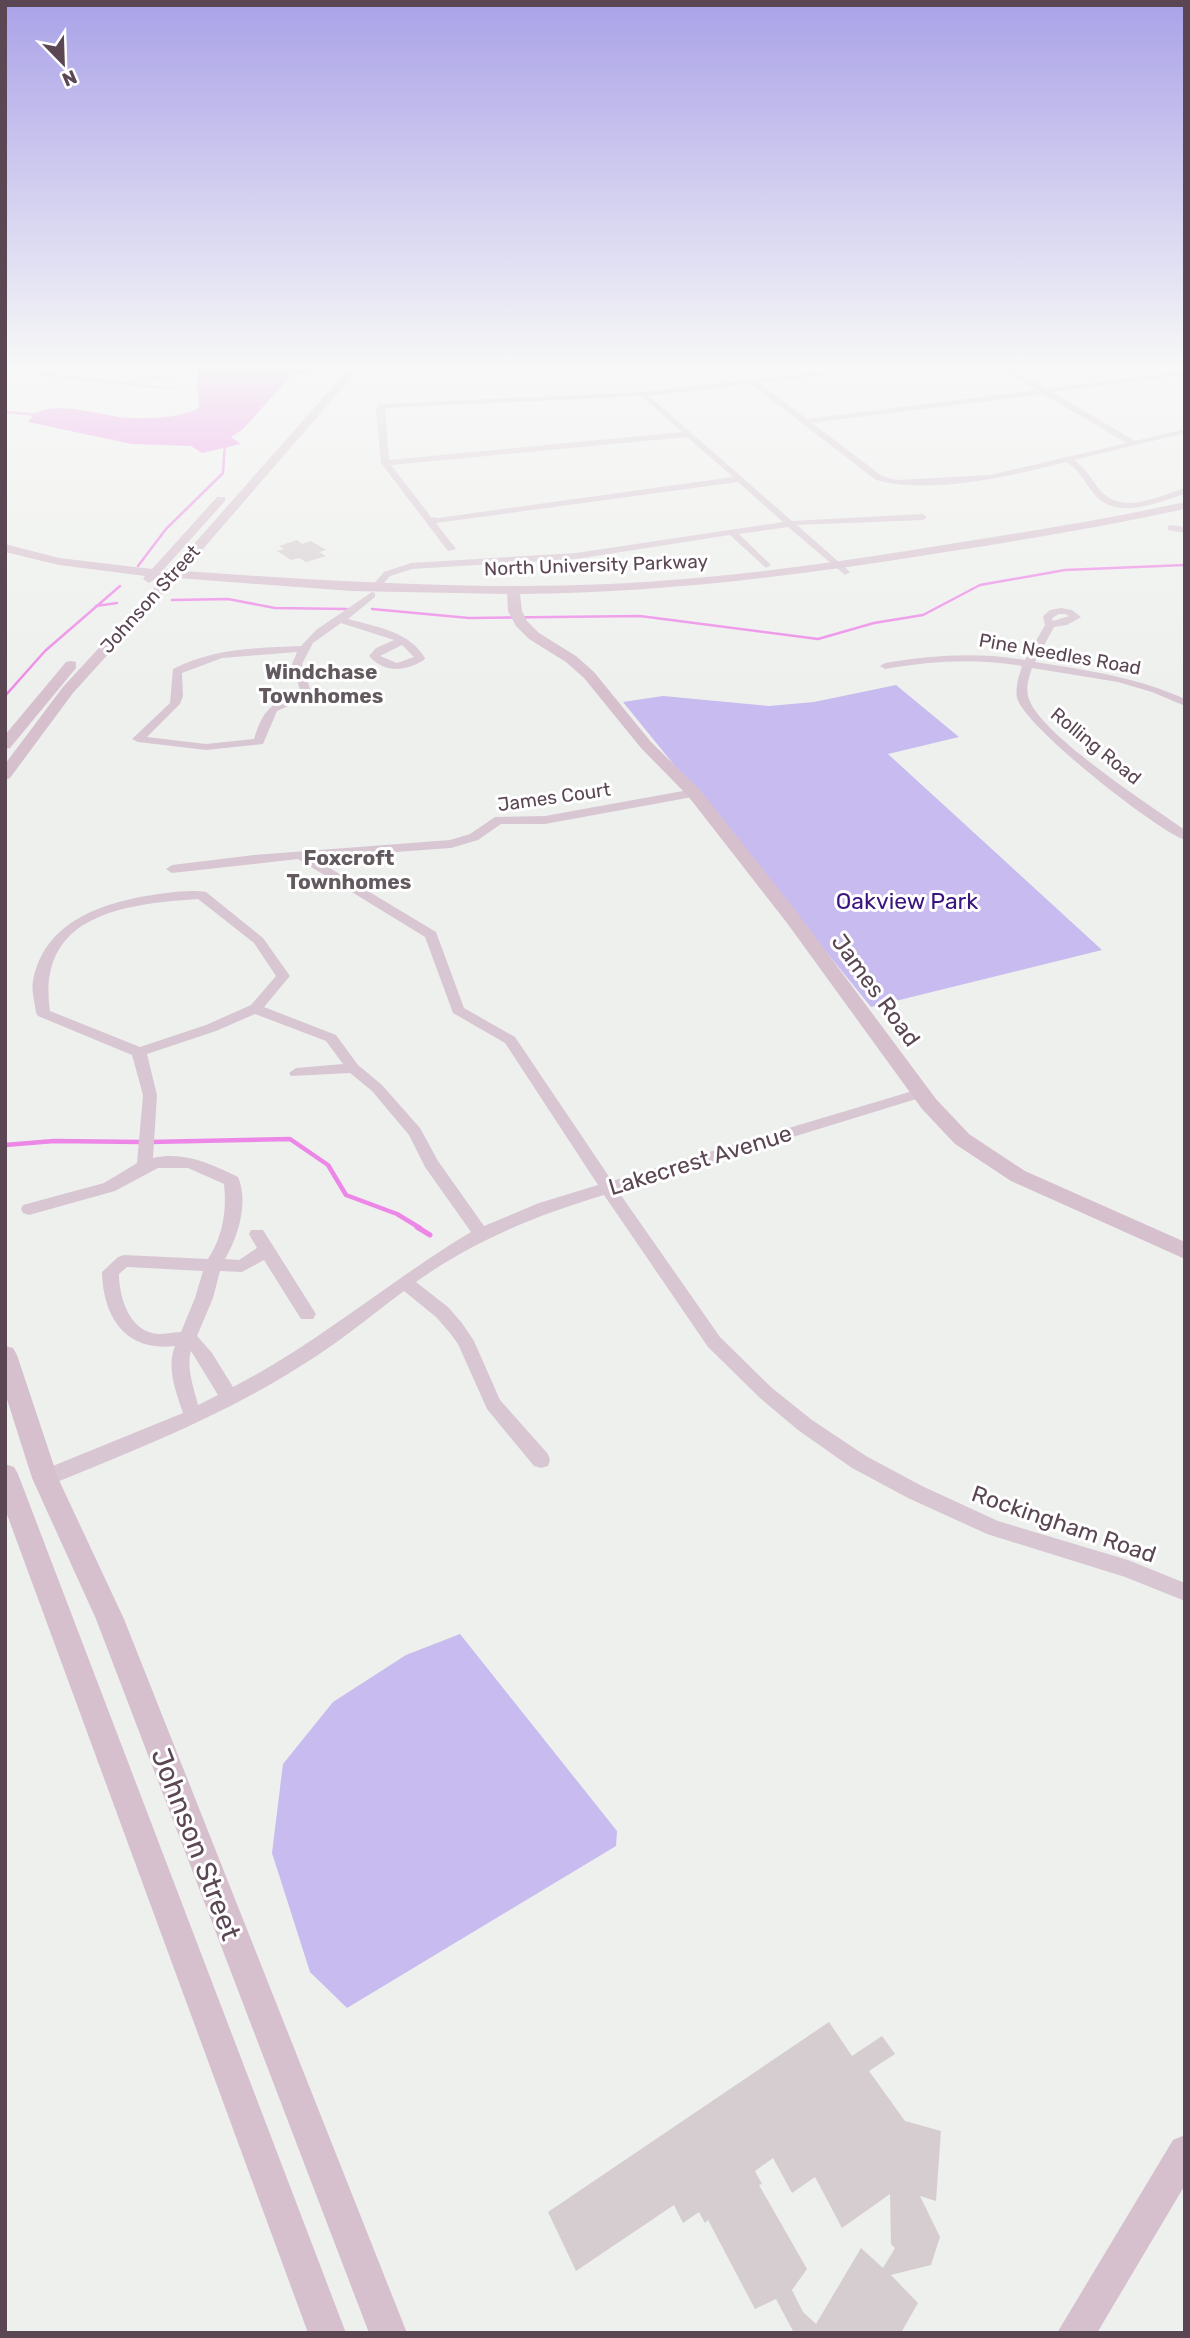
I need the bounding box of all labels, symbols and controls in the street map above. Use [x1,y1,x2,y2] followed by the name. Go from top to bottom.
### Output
[28,28,98,98] north arrow
[59,65,80,91] text: N
[95,540,205,658] street label: Johnson Street
[484,550,708,580] street label: North University Parkway
[977,628,1143,680] street label: Pine Needles Road
[259,659,383,708] district label: Windchase Townhomes
[1046,703,1146,789] street label: Rolling Road
[496,778,613,816] street label: James Court
[287,845,411,894] district label: Foxcroft Townhomes
[836,887,978,915] park label: Oakview Park
[826,928,926,1052] street label: James Road
[605,1119,795,1201] street label: Lakecrest Avenue
[968,1479,1160,1569] street label: Rockingham Road
[144,1743,248,1945] street label: Johnson Street

